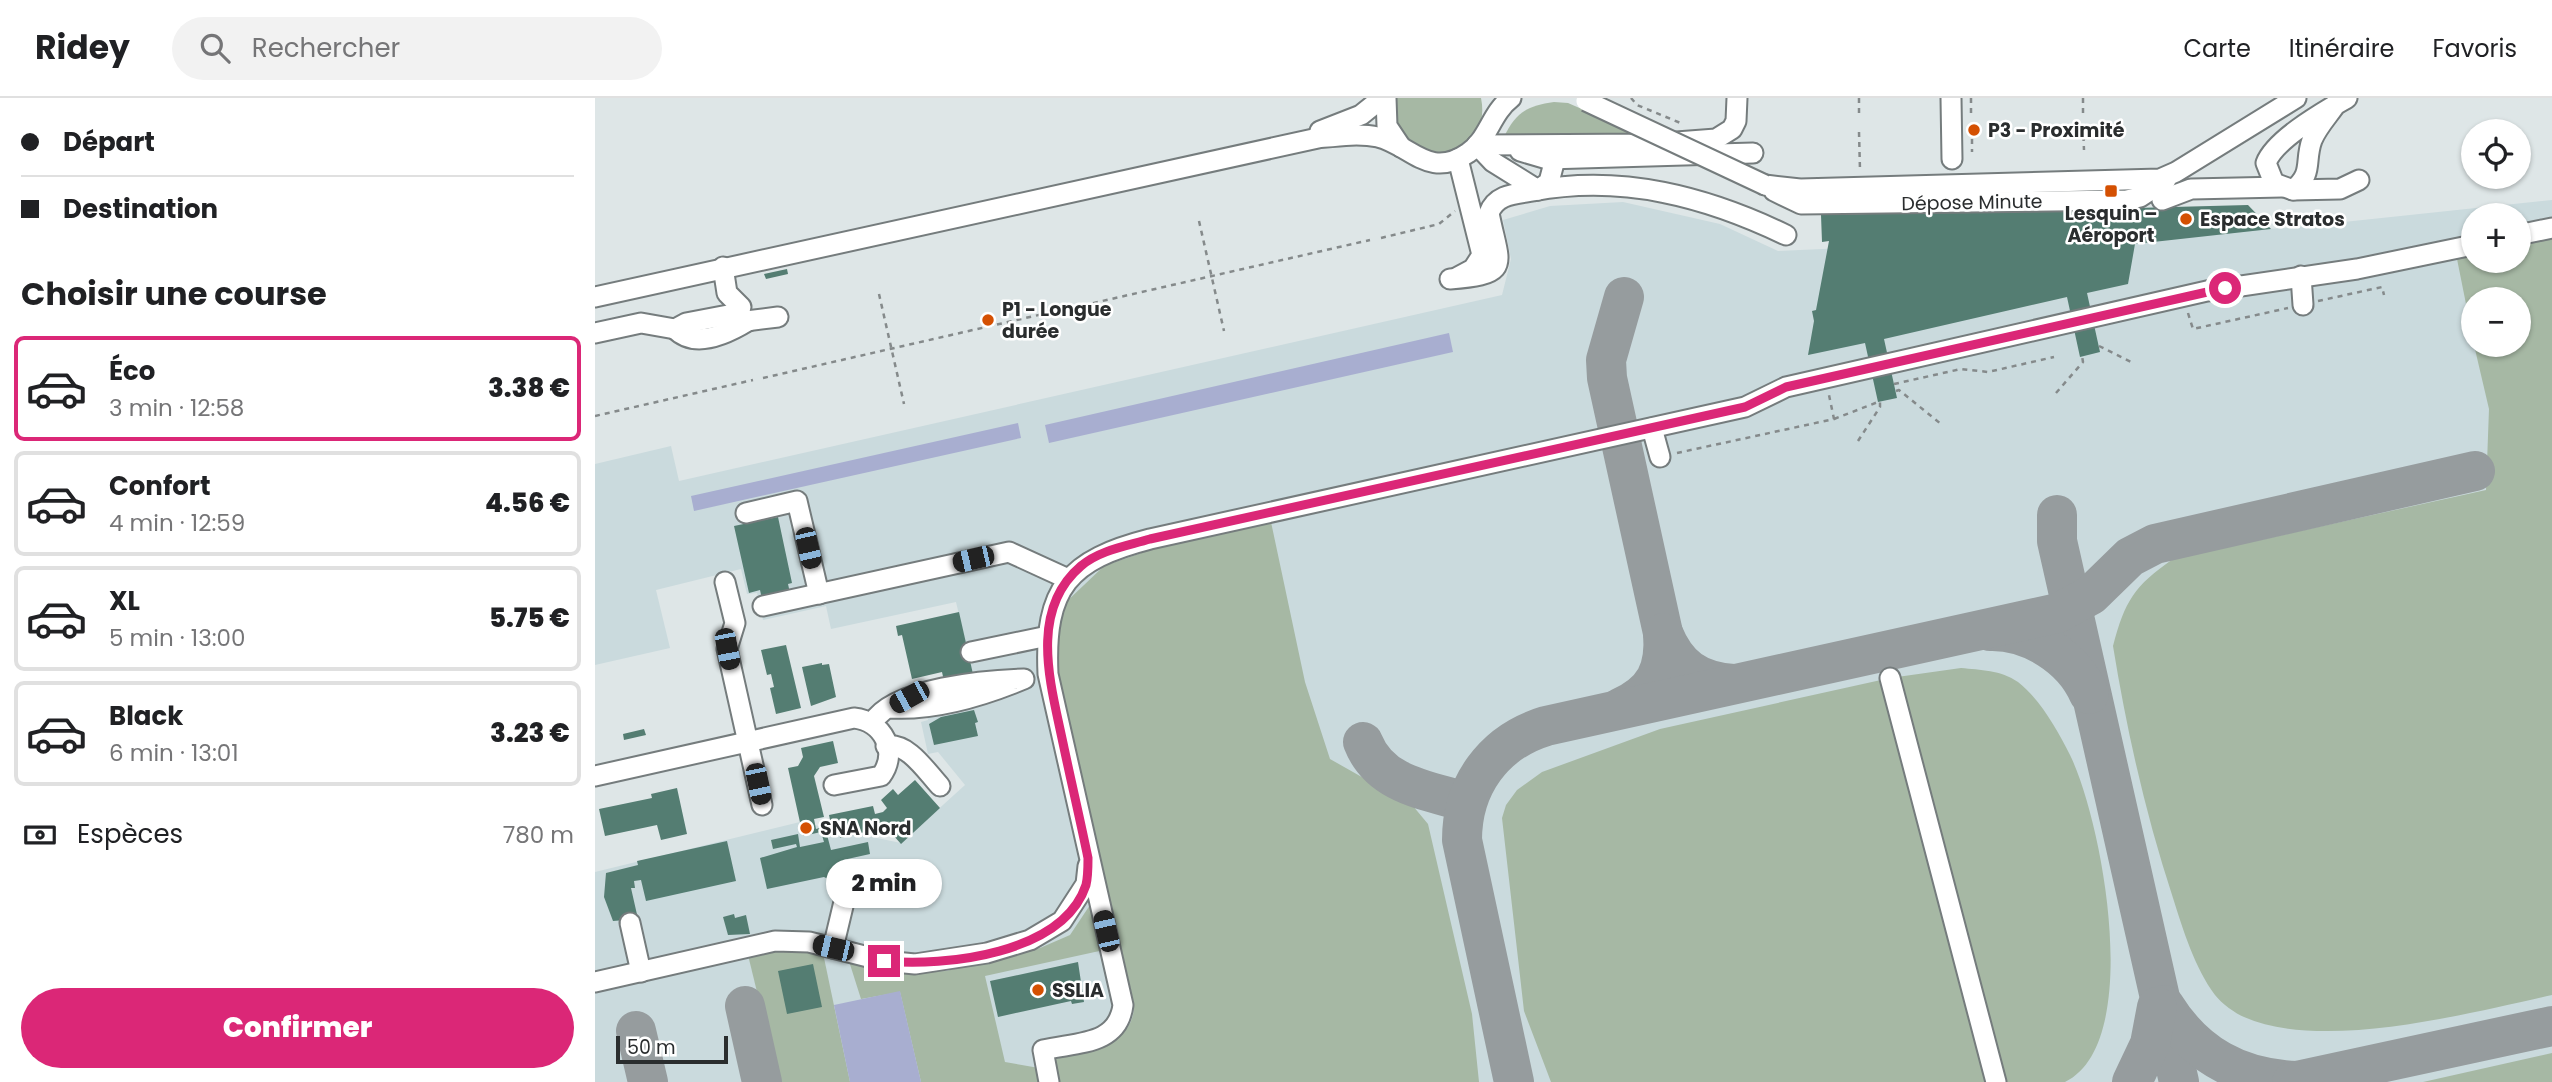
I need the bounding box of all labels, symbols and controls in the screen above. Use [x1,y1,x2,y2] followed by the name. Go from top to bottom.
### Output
[172,17,662,80] search box
[35,24,130,71] text: Ridey
[196,29,234,67] icon: search
[252,30,400,66] text: Rechercher
[2183,32,2251,65] text: Carte
[2289,32,2394,65] text: Itinéraire
[2432,32,2517,65] text: Favoris
[1988,117,2125,144] place label: P3 - Proximité
[2461,119,2531,357] map controls
[2461,119,2531,189] button: locate
[1966,122,1982,138] marker: P3 - Proximité
[63,124,155,160] text: Départ
[2103,183,2119,199] marker: Lesquin – Aéroport
[1901,188,2043,217] street label: Dépose Minute
[63,191,218,227] text: Destination
[2065,200,2157,249] place label: Lesquin – Aéroport
[2461,203,2531,273] button: +
[2200,206,2345,233] place label: Espace Stratos
[2178,211,2194,227] marker: Espace Stratos
[21,271,327,316] text: Choisir une course
[2209,272,2241,304] route start
[2461,287,2531,357] button: −
[1002,296,1112,345] place label: P1 - Longue durée
[980,312,996,328] marker: P1 - Longue durée
[109,353,155,389] text: Éco
[25,357,88,420] icon: car
[488,370,570,406] text: 3.38 €
[109,392,244,424] text: 3 min · 12:58
[109,468,211,504] text: Confort
[25,472,88,535] icon: car
[485,485,570,521] text: 4.56 €
[109,507,245,539] text: 4 min · 12:59
[794,525,823,571] car
[951,544,996,574] car
[109,583,140,619] text: XL
[25,587,88,650] icon: car
[489,600,570,636] text: 5.75 €
[109,622,246,654] text: 5 min · 13:00
[713,626,742,672] car
[886,678,933,716] car
[109,698,183,734] text: Black
[25,702,88,765] icon: car
[490,715,570,751] text: 3.23 €
[109,737,239,769] text: 6 min · 13:01
[744,761,773,807] car
[820,815,911,842] place label: SNA Nord
[21,816,59,854] icon: cash
[77,816,183,852] text: Espèces
[503,819,574,851] text: 780 m
[798,820,814,836] marker: SNA Nord
[826,860,942,908] callout: 2 min
[852,867,916,899] text: 2 min
[1092,908,1121,954] car
[811,933,856,963] car
[868,945,900,977] route end
[1052,977,1104,1004] place label: SSLIA
[1030,982,1046,998] marker: SSLIA
[21,988,574,1068] button: Confirmer
[616,1033,728,1065] scale bar
[627,1034,676,1061] text: 50 m

